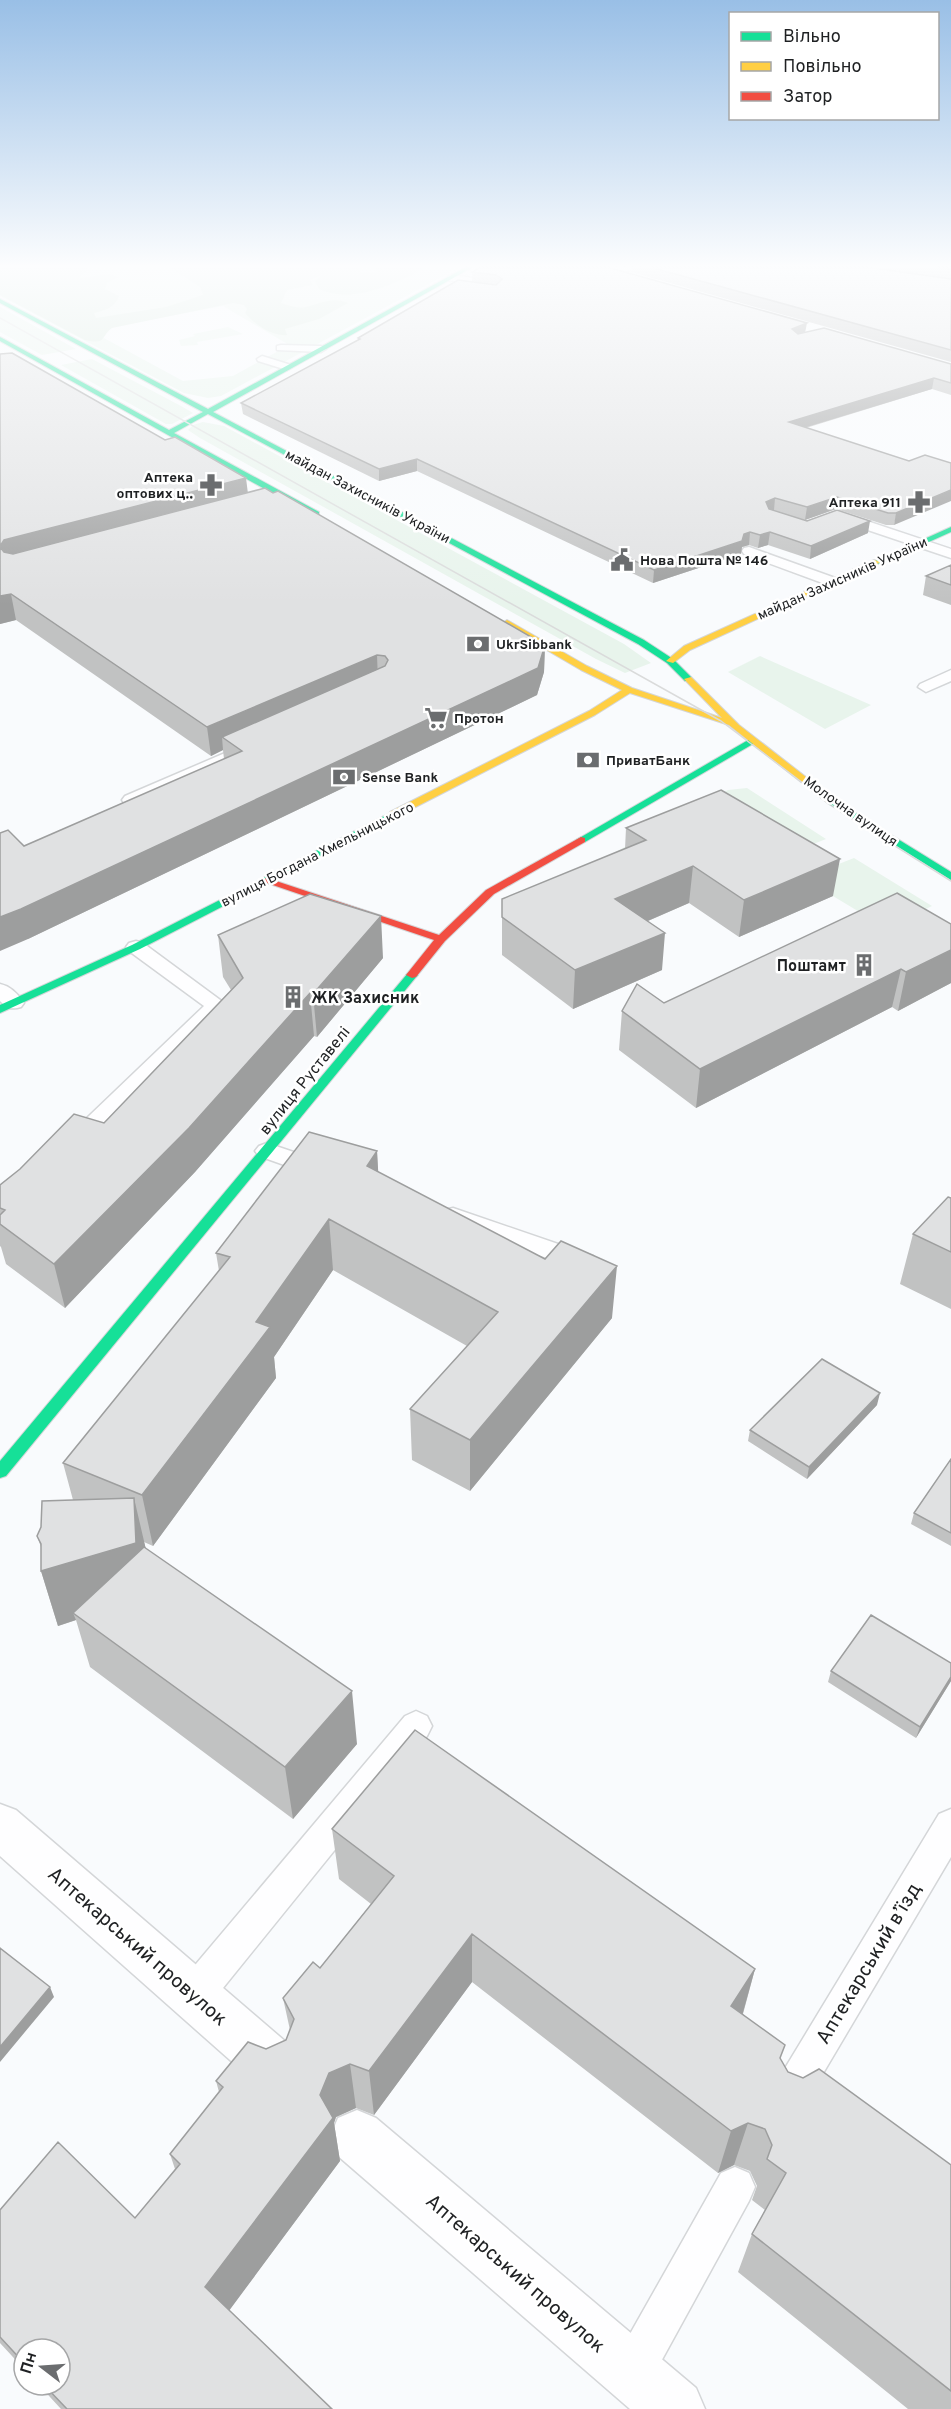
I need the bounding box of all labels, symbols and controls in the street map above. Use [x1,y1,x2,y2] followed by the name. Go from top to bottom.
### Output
[729,12,939,120] legend
[783,26,841,49] text: Вільно
[783,56,862,79] text: Повільно
[783,86,832,109] text: Затор
[282,447,453,548] street label: майдан Захисників України
[116,470,193,503] place label: Аптека оптових ц‥
[198,472,224,498] pharmacy icon: Аптека оптових ц‥
[906,489,932,515] pharmacy icon: Аптека 911
[829,495,901,512] place label: Аптека 911
[755,534,930,625] street label: майдан Захисників України
[609,547,635,573] public building icon: Нова Пошта № 146
[640,553,768,570] place label: Нова Пошта № 146
[465,631,491,657] bank icon: UkrSibbank
[496,637,572,654] place label: UkrSibbank
[423,705,449,731] supermarket icon: Протон
[454,711,504,728] place label: Протон
[575,747,601,773] bank icon: ПриватБанк
[606,753,690,770] place label: ПриватБанк
[331,764,357,790] bank icon: Sense Bank
[362,770,438,787] place label: Sense Bank
[800,773,900,851] street label: Молочна вулиця
[218,799,417,912] street label: вулиця Богдана Хмельницького
[851,952,877,978] building icon: Поштамт
[777,957,846,977] place label: Поштамт
[280,984,306,1010] building icon: ЖК Захисник
[311,989,419,1009] place label: ЖК Захисник
[256,1023,355,1139] street label: вулиця Руставелі
[41,1862,232,2033] street label: Аптекарський провулок
[811,1878,928,2050] street label: Аптекарський в’їзд
[419,2189,610,2360] street label: Аптекарський провулок
[12,2337,72,2397] north arrow
[17,2350,42,2376] text: Пн

